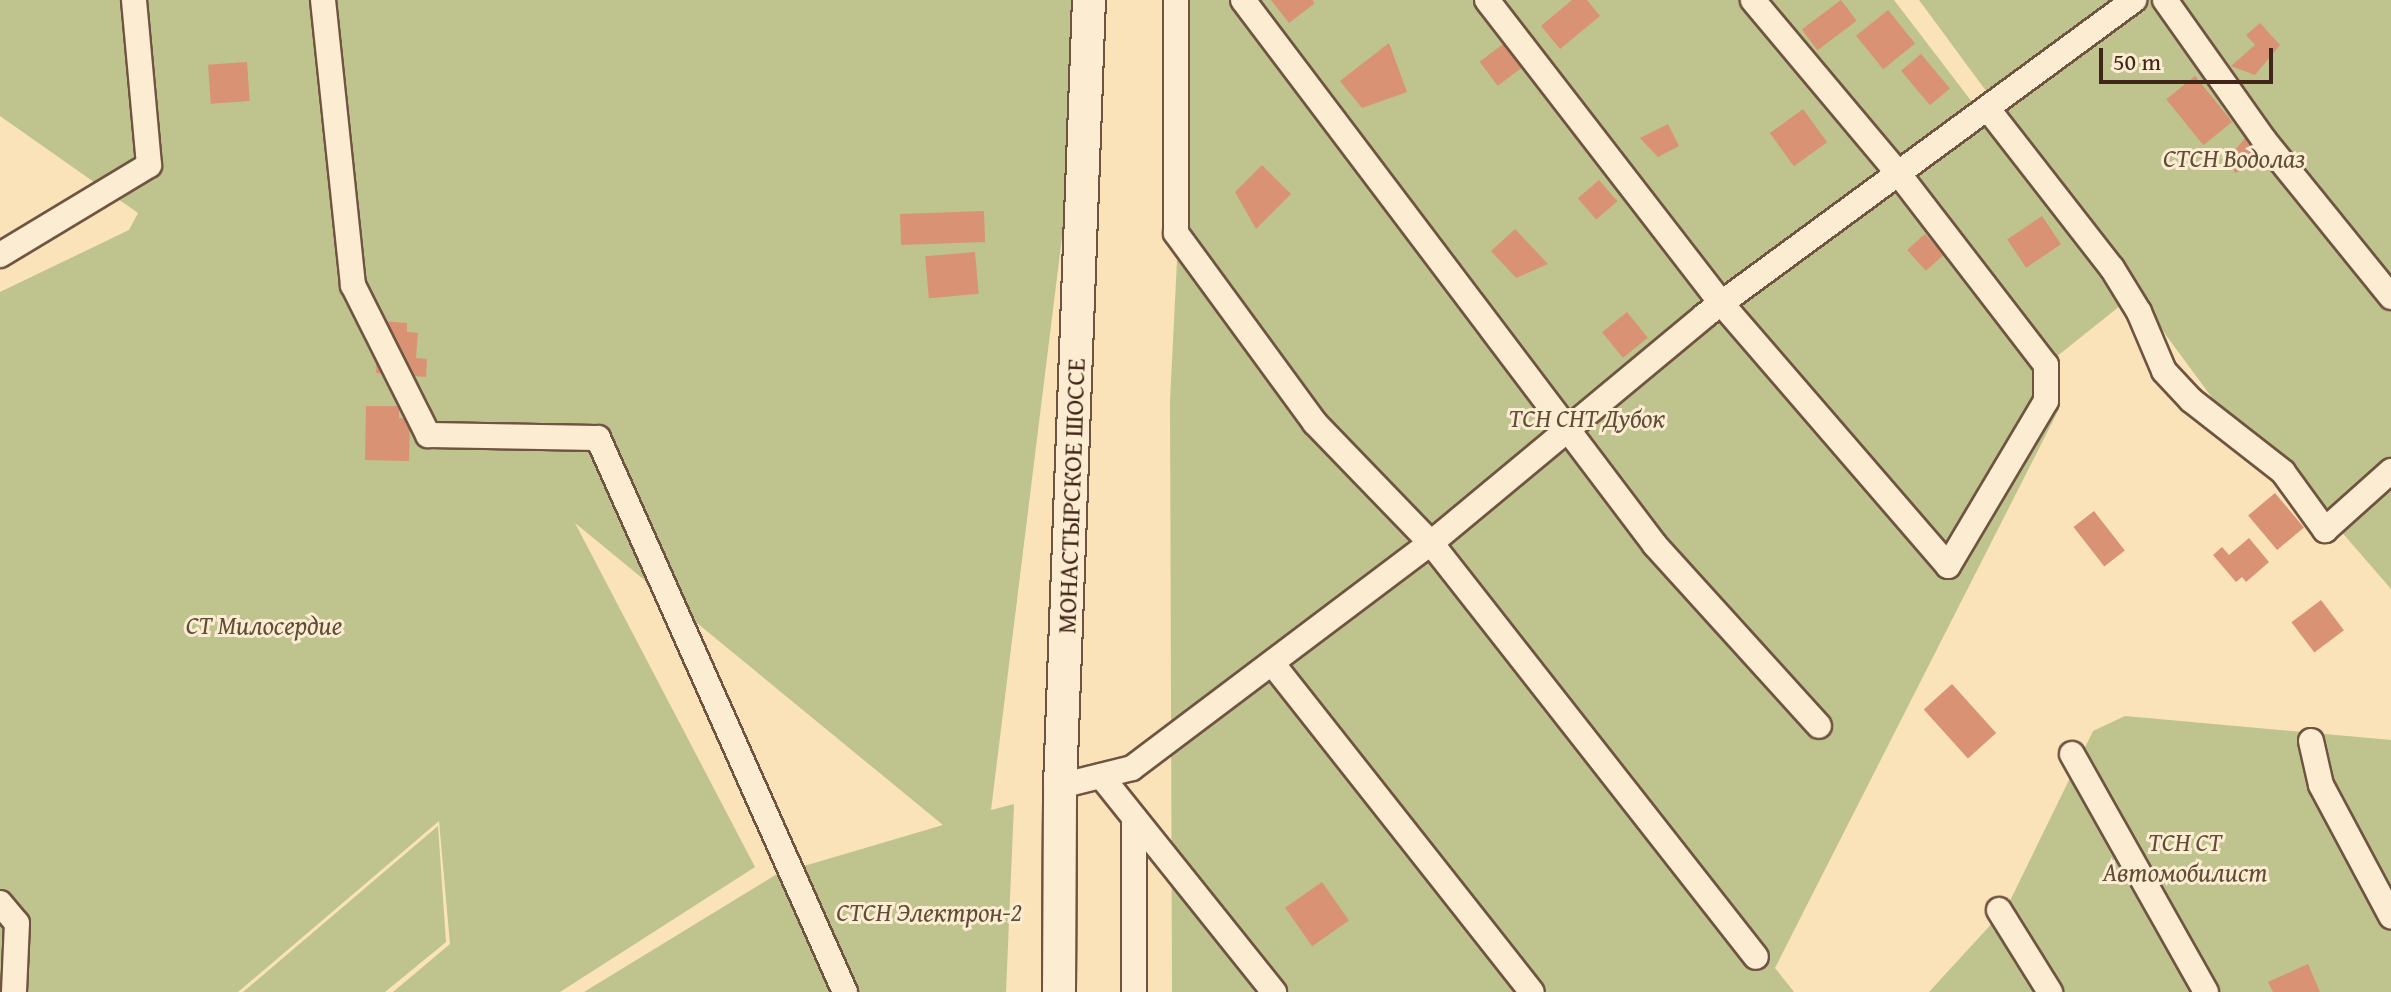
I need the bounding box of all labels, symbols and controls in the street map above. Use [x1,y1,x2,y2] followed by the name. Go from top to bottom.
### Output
[2103,32,2277,82] scale bar
[2113,44,2161,79] text: 50 m
[2163,142,2305,174] park label: СТСН Водолаз
[1051,358,1091,634] street label: МОНАСТЫРСКОЕ ШОССЕ
[1509,402,1665,434] park label: ТСН СНТ Дубок
[186,609,342,641] park label: СТ Милосердие
[2102,826,2268,888] park label: ТСН СТ Автомобилист
[836,896,1022,928] park label: СТСН Электрон-2

